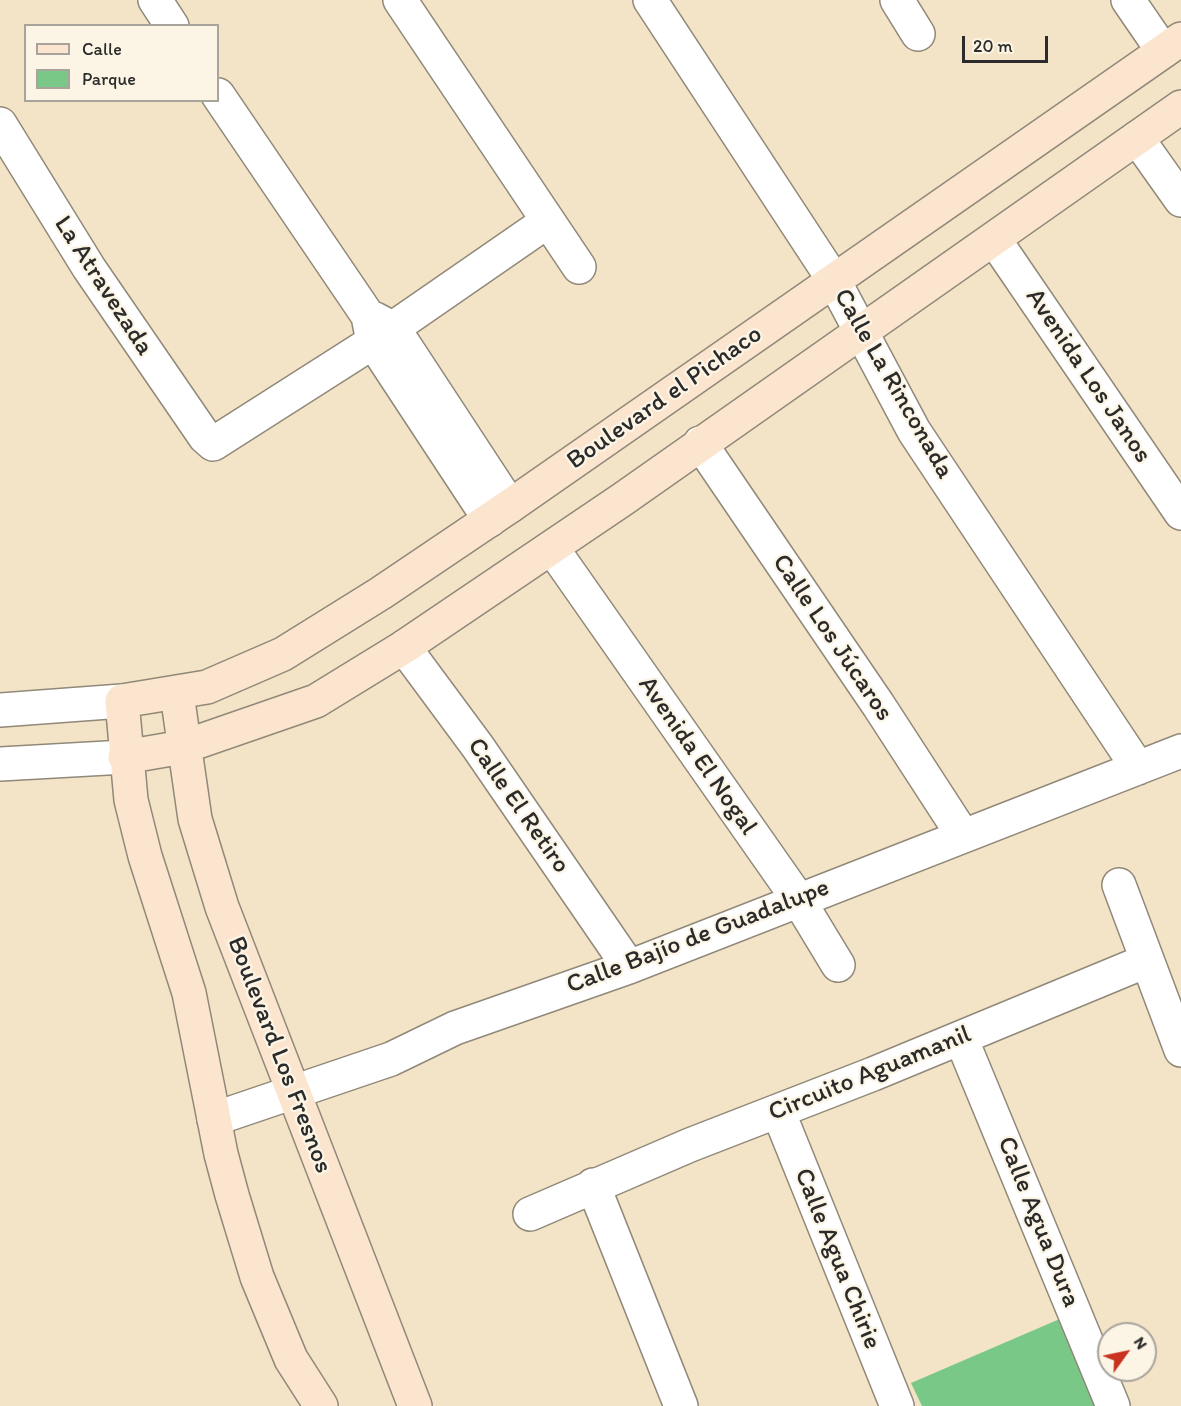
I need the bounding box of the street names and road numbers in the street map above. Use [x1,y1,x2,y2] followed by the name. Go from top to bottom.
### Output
[46,211,160,361] street label: La Atravezada
[1018,283,1158,469] street label: Avenida Los Janos
[826,284,960,484] street label: Calle La Rinconada
[561,319,769,477] street label: Boulevard el Pichaco
[765,549,899,727] street label: Calle Los Júcaros
[631,671,763,841] street label: Avenida El Nogal
[460,732,576,880] street label: Calle El Retiro
[562,872,834,1002] street label: Calle Bajío de Guadalupe
[219,932,339,1178] street label: Boulevard Los Fresnos
[764,1019,976,1129] street label: Circuito Aguamanil
[990,1132,1086,1312] street label: Calle Agua Dura
[786,1164,888,1354] street label: Calle Agua Chirie

